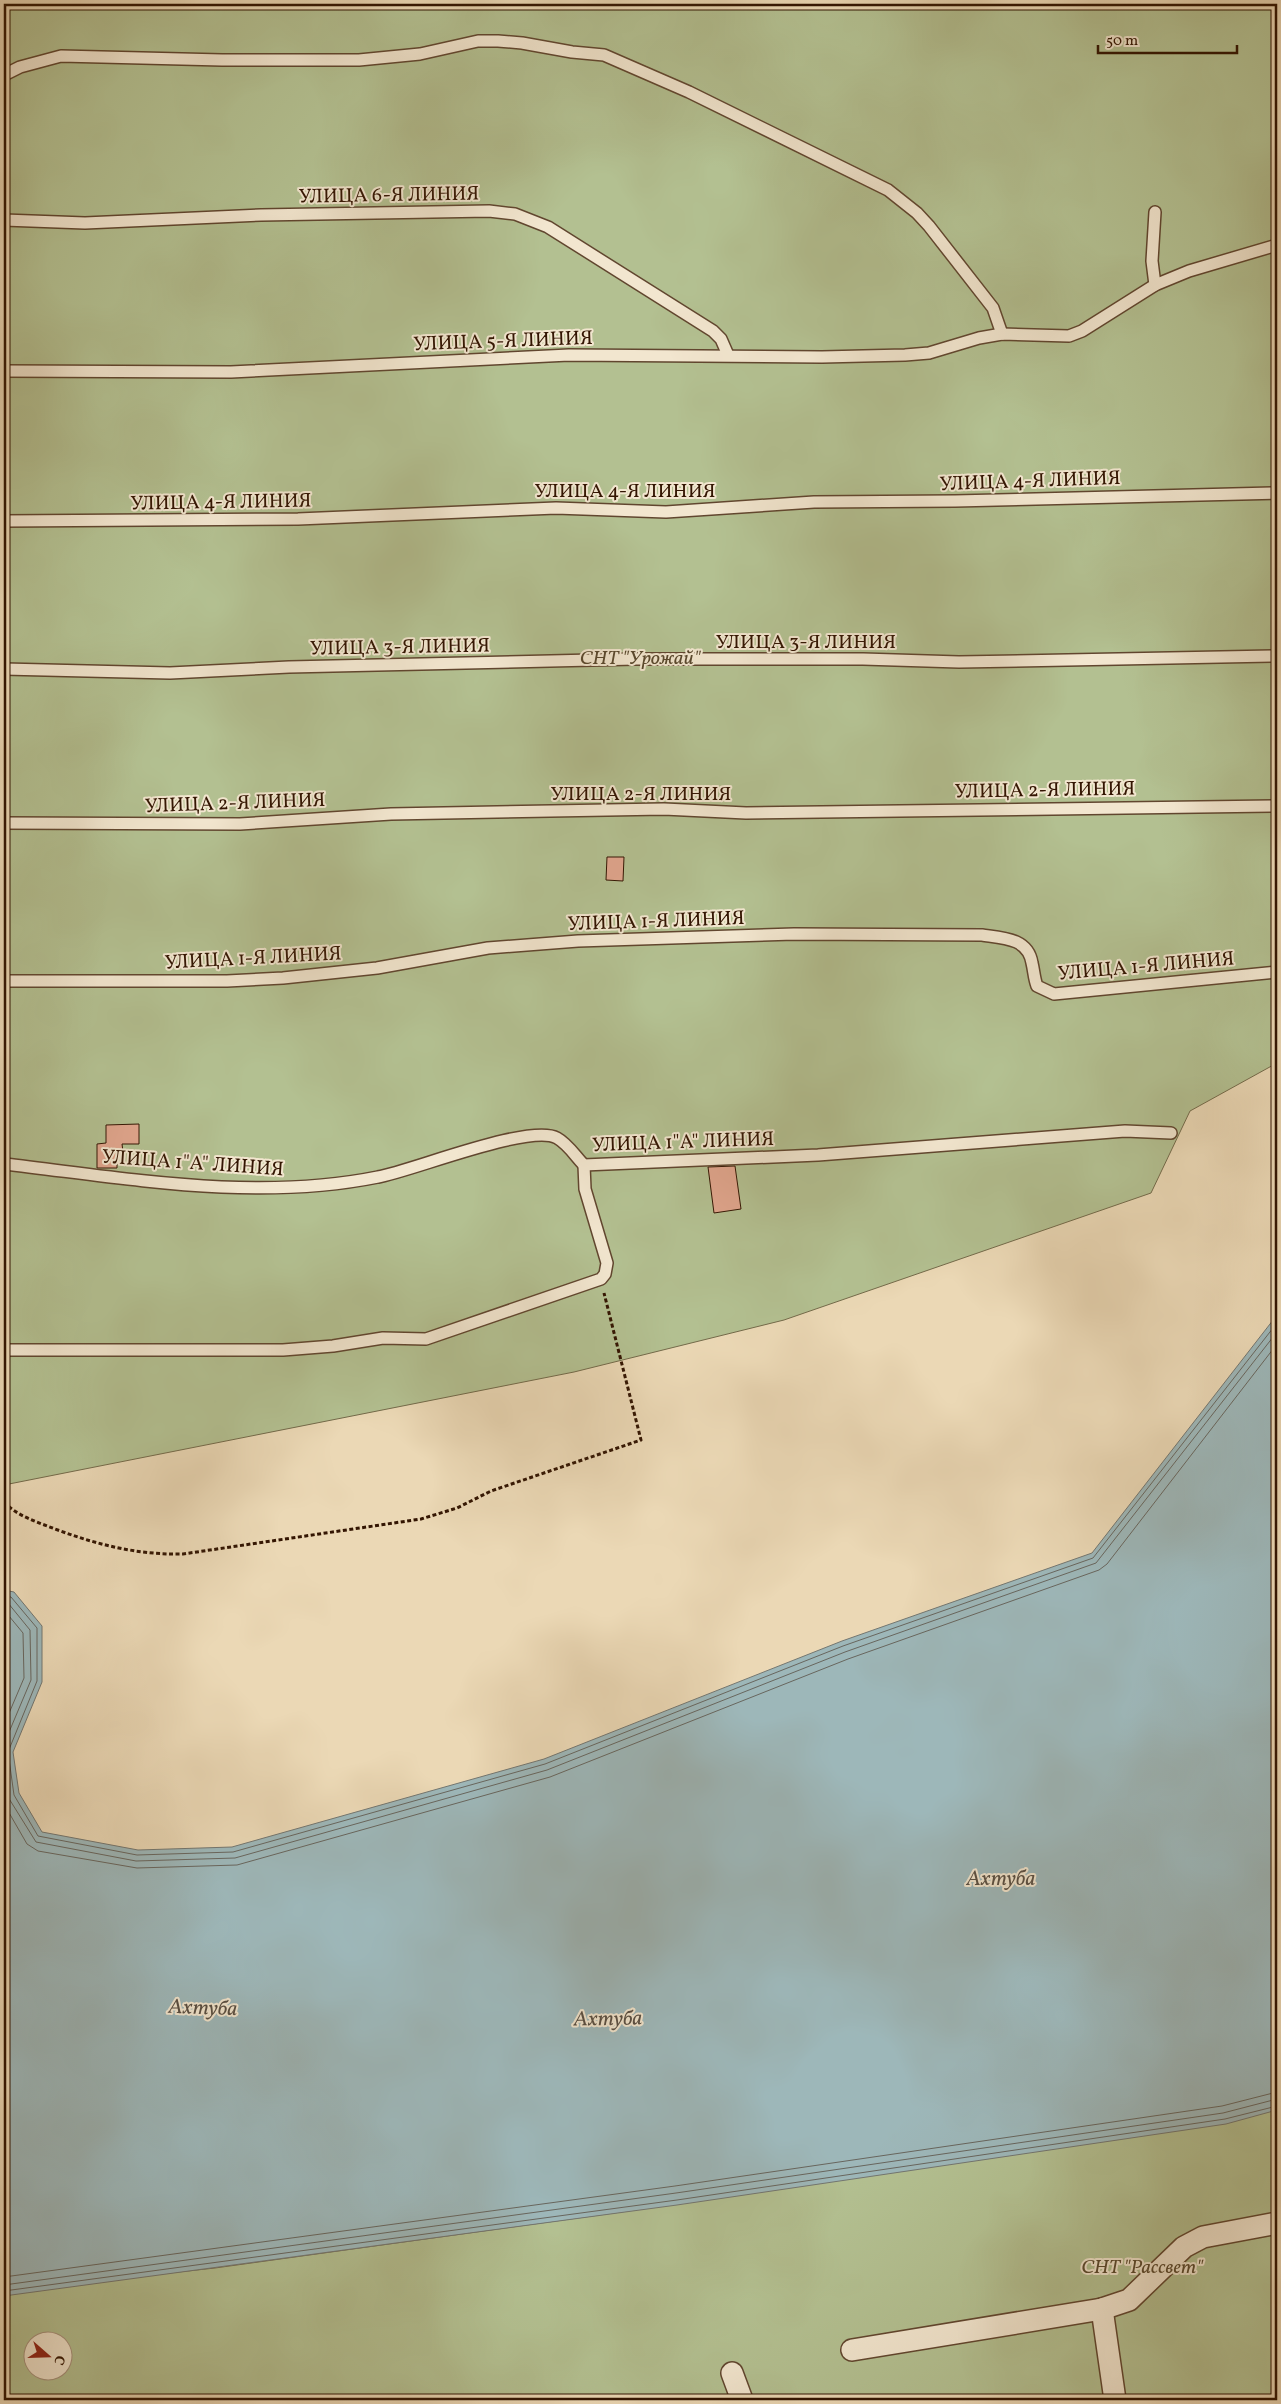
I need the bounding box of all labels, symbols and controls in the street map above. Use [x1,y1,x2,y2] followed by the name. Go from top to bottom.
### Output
[1098,22,1237,54] scale bar
[1106,31,1138,52] text: 50 m
[298,180,480,212] street label: УЛИЦА 6-Я ЛИНИЯ
[413,325,593,359] street label: УЛИЦА 5-Я ЛИНИЯ
[939,465,1121,499] street label: УЛИЦА 4-Я ЛИНИЯ
[534,478,716,506] street label: УЛИЦА 4-Я ЛИНИЯ
[130,487,312,519] street label: УЛИЦА 4-Я ЛИНИЯ
[716,629,896,657] street label: УЛИЦА 3-Я ЛИНИЯ
[310,632,490,664] street label: УЛИЦА 3-Я ЛИНИЯ
[580,645,702,673] park label: СНТ "Урожай"
[954,775,1136,807] street label: УЛИЦА 2-Я ЛИНИЯ
[551,781,731,809] street label: УЛИЦА 2-Я ЛИНИЯ
[144,787,326,821] street label: УЛИЦА 2-Я ЛИНИЯ
[567,905,745,939] street label: УЛИЦА 1-Я ЛИНИЯ
[164,940,342,978] street label: УЛИЦА 1-Я ЛИНИЯ
[1057,945,1236,989] street label: УЛИЦА 1-Я ЛИНИЯ
[591,1126,775,1160] street label: УЛИЦА 1"А" ЛИНИЯ
[101,1144,285,1184] street label: УЛИЦА 1"А" ЛИНИЯ
[966,1865,1035,1894] water label: Ахтуба
[167,1993,238,2024] water label: Ахтуба
[572,2004,643,2035] water label: Ахтуба
[1081,2254,1204,2282] park label: СНТ "Рассвет"
[22,2332,72,2382] north arrow
[48,2352,69,2367] text: С

